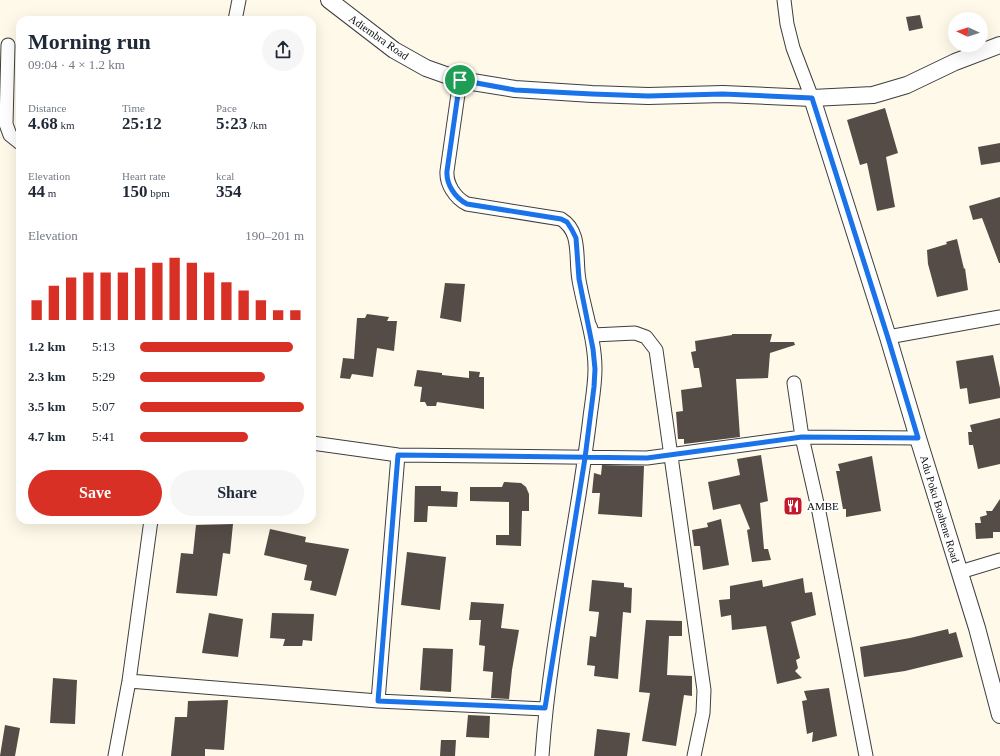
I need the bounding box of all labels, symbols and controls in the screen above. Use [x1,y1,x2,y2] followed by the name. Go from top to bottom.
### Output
[347,12,412,62] street label: Adiembra Road
[948,12,988,52] north arrow
[948,12,988,52] map controls
[28,29,151,54] text: Morning run
[262,29,304,71] button: share
[28,57,125,72] text: 09:04 · 4 × 1.2 km
[443,63,477,97] pin
[449,69,471,91] icon: arrive
[28,102,66,114] text: Distance
[122,102,145,114] text: Time
[216,102,237,114] text: Pace
[28,114,58,133] text: 4.68
[122,114,162,133] text: 25:12
[216,114,247,133] text: 5:23
[58,119,75,131] text: km
[247,119,267,131] text: /km
[28,170,70,182] text: Elevation
[122,170,166,182] text: Heart rate
[216,170,234,182] text: kcal
[28,182,45,201] text: 44
[122,182,148,201] text: 150
[216,182,242,201] text: 354
[45,187,56,199] text: m
[148,187,170,199] text: bpm
[28,228,78,243] text: Elevation
[245,228,304,243] text: 190–201 m
[28,339,66,354] text: 1.2 km
[92,339,115,354] text: 5:13
[28,369,66,384] text: 2.3 km
[92,369,115,384] text: 5:29
[28,399,66,414] text: 3.5 km
[92,399,115,414] text: 5:07
[28,429,66,444] text: 4.7 km
[92,429,115,444] text: 5:41
[918,454,962,565] street label: Adu Poku Boahene Road
[28,470,162,516] button: Save
[170,470,304,516] button: Share
[782,495,804,517] restaurant icon: AMBE
[807,500,839,512] place label: AMBE

